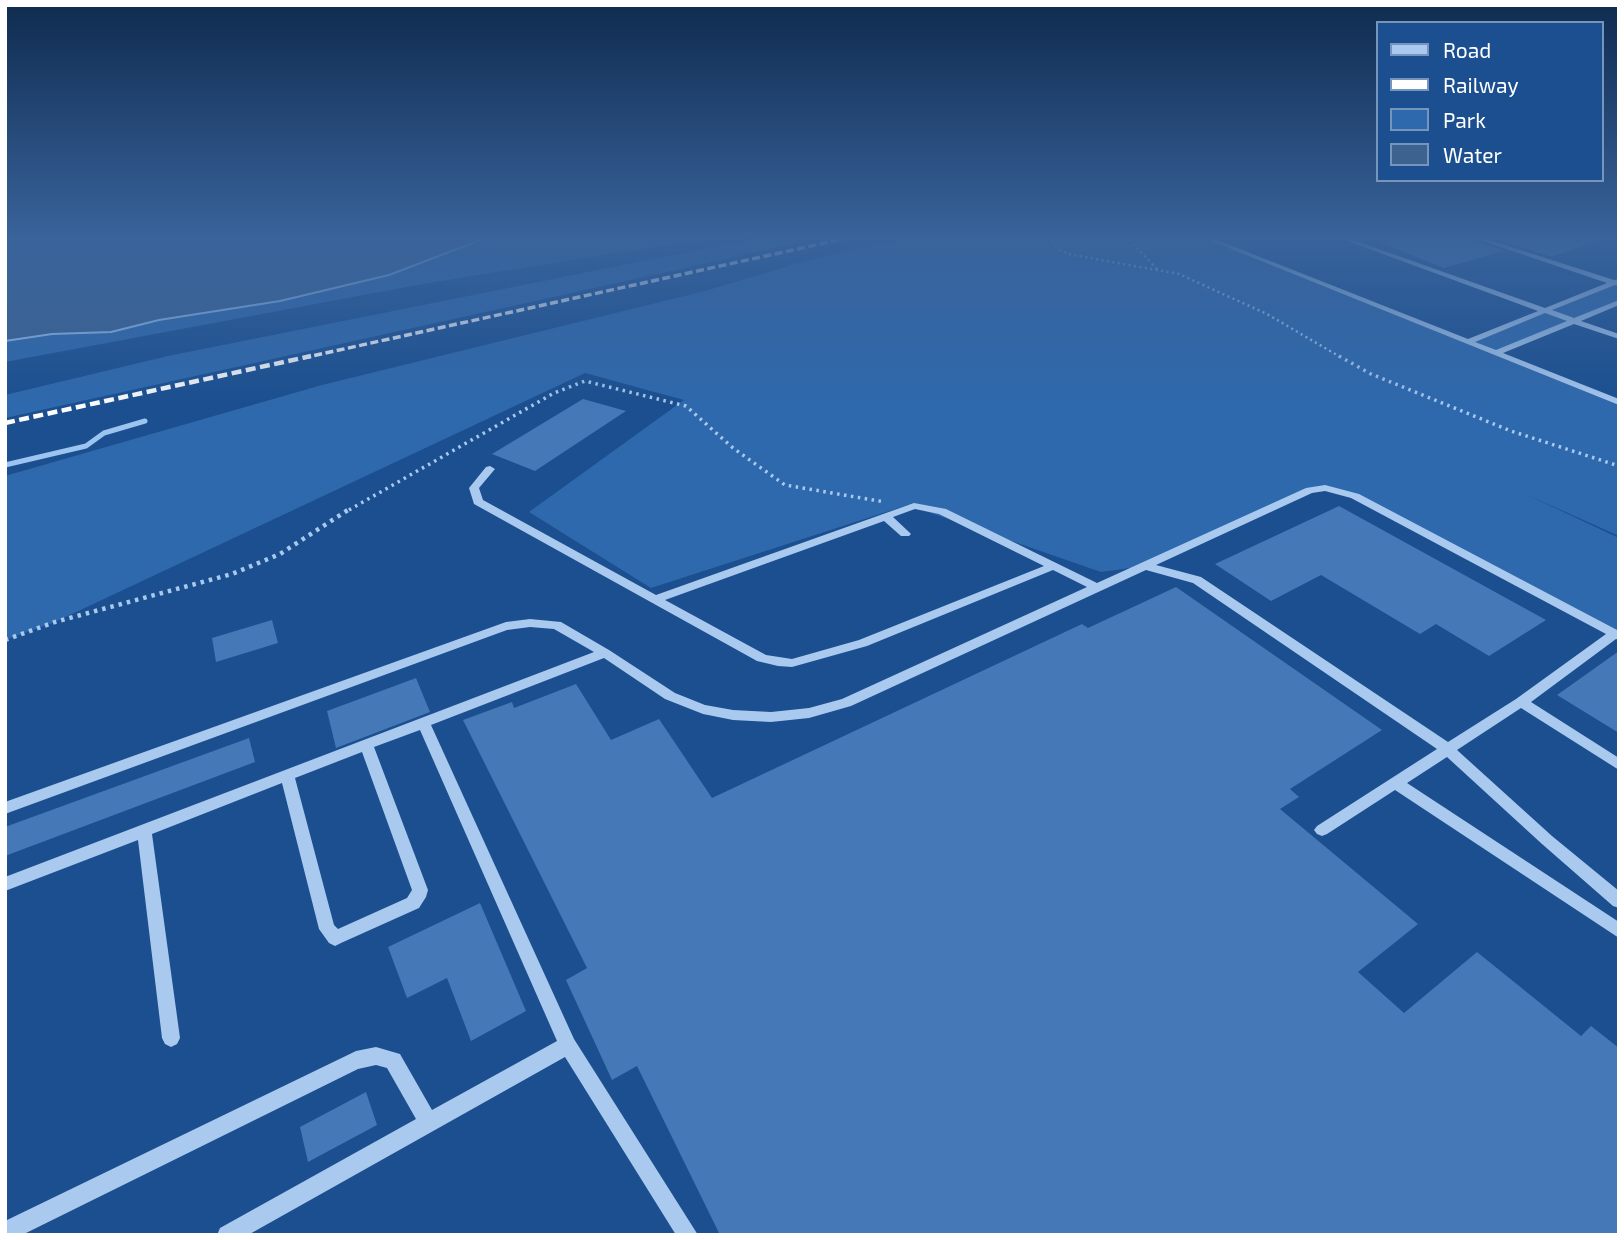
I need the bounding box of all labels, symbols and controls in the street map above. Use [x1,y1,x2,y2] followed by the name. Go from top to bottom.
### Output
[1376,21,1603,182] legend
[1443,37,1491,62] text: Road
[1443,72,1519,97] text: Railway
[1443,107,1486,132] text: Park
[1443,142,1502,167] text: Water

